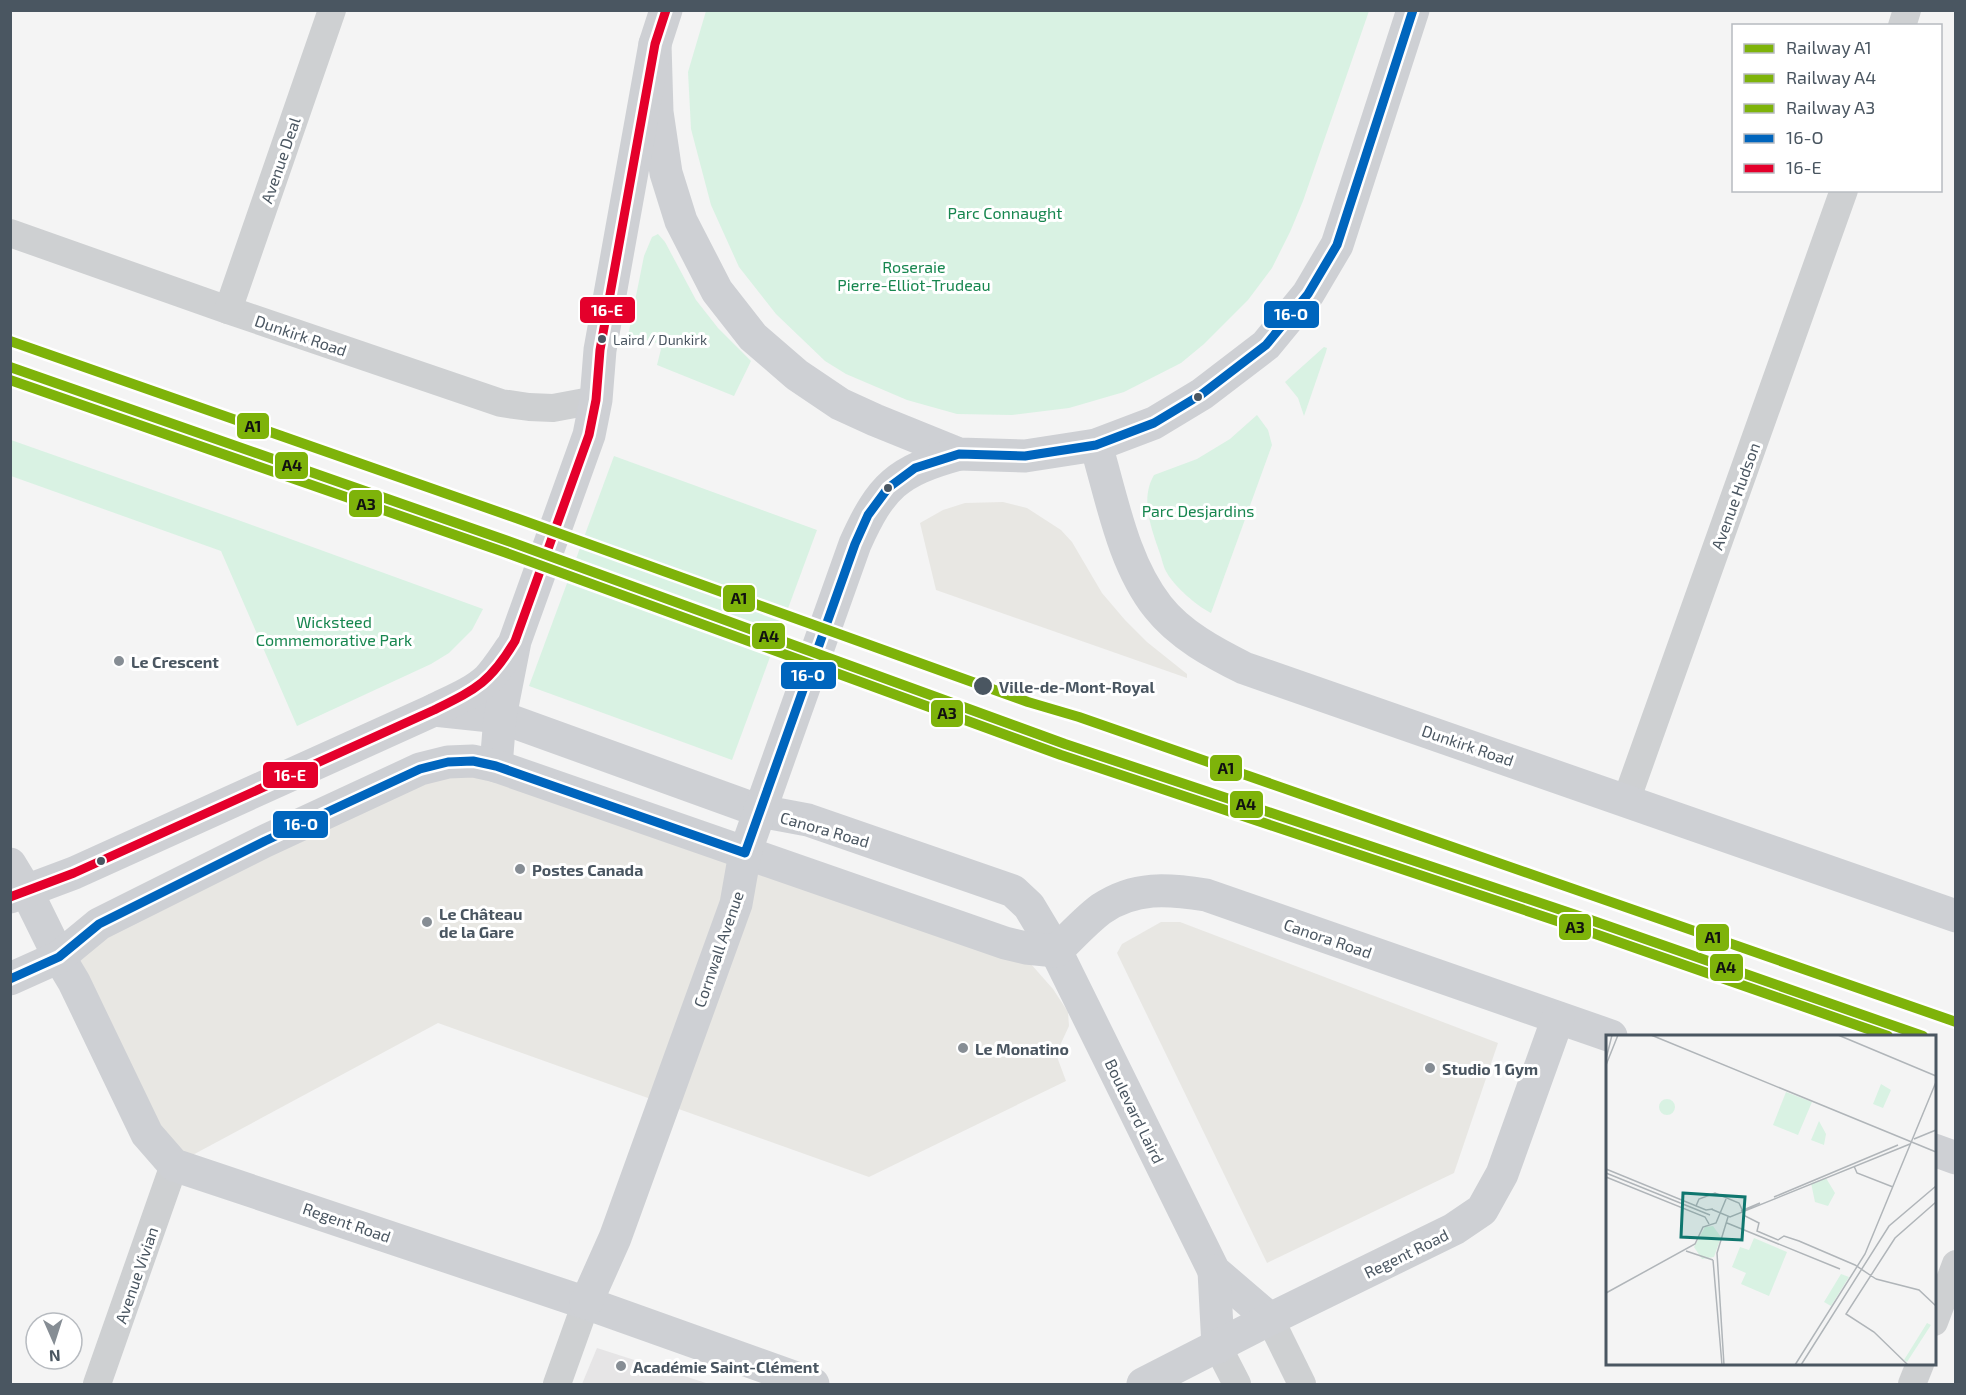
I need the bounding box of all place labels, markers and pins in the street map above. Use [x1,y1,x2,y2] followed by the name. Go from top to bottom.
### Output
[613,331,707,348] place label: Laird / Dunkirk
[596,333,608,345] marker: Laird / Dunkirk
[1192,391,1204,403] unlabelled marker
[882,482,894,494] unlabelled marker
[131,652,219,671] place label: Le Crescent
[112,654,126,668] marker: Le Crescent
[972,675,994,697] marker: Ville-de-Mont-Royal
[999,677,1155,697] place label: Ville-de-Mont-Royal
[95,855,107,867] unlabelled marker
[532,860,643,879] place label: Postes Canada
[513,862,527,876] marker: Postes Canada
[439,904,522,941] place label: Le Château de la Gare
[420,915,434,929] marker: Le Château de la Gare
[975,1039,1069,1058] place label: Le Monatino
[956,1041,970,1055] marker: Le Monatino
[1442,1059,1538,1079] place label: Studio 1 Gym
[1423,1061,1437,1075] marker: Studio 1 Gym
[633,1357,819,1376] place label: Académie Saint-Clément
[614,1359,628,1373] marker: Académie Saint-Clément

